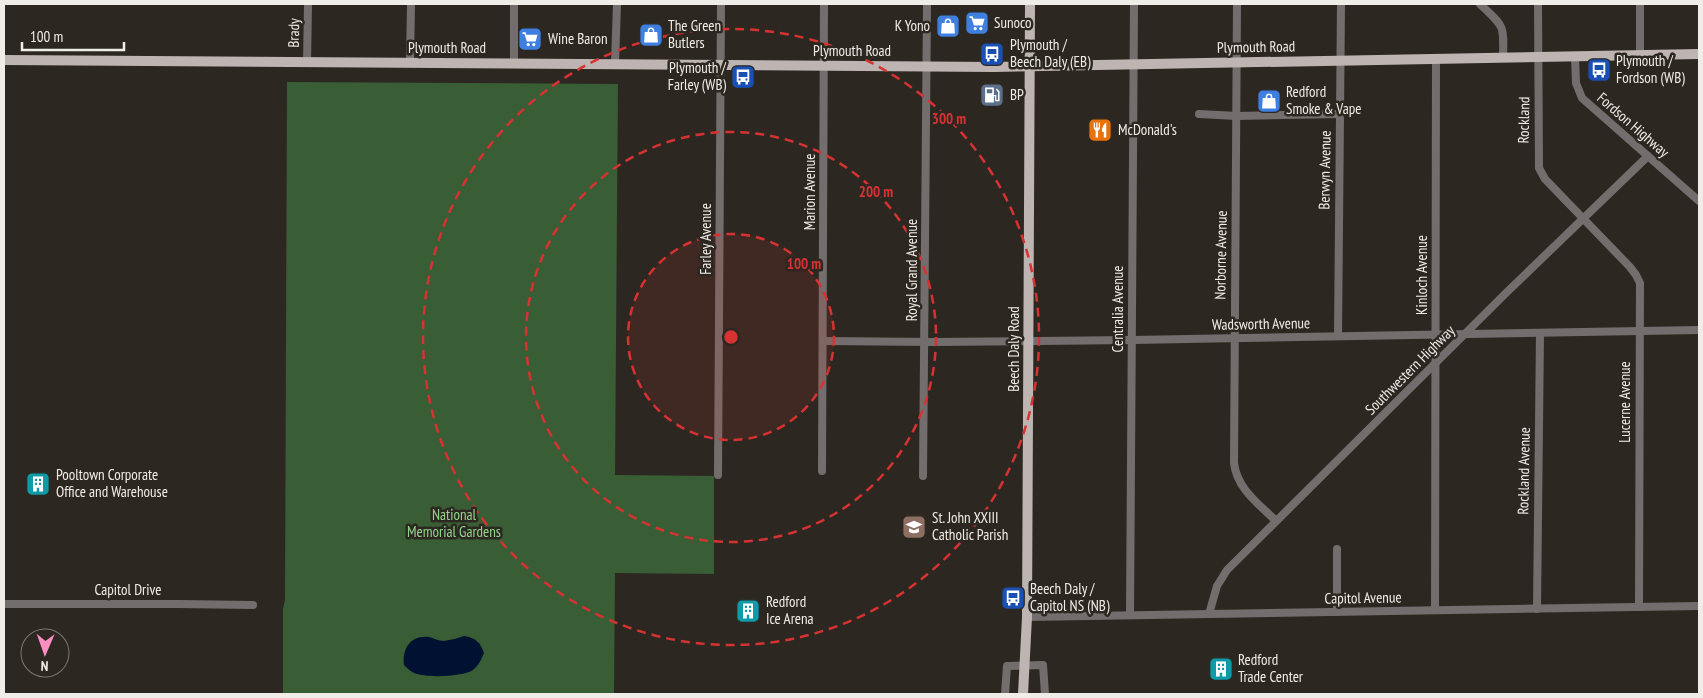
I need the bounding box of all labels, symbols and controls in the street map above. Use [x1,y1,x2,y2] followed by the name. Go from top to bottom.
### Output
[964,10,990,36] supermarket icon: Sunoco
[935,13,961,39] shop icon: K Yono
[994,13,1032,32] place label: Sunoco
[668,16,721,52] place label: The Green Butlers
[895,16,930,35] place label: K Yono
[284,18,303,48] street label: Brady
[22,20,125,52] scale bar
[638,22,664,48] shop icon: The Green Butlers
[517,26,543,52] supermarket icon: Wine Baron
[30,27,63,46] text: 100 m
[548,29,608,48] place label: Wine Baron
[1010,35,1091,71] place label: Plymouth / Beech Daly (EB)
[1217,36,1295,57] street label: Plymouth Road
[408,38,486,57] street label: Plymouth Road
[813,41,891,60] street label: Plymouth Road
[979,41,1005,67] bus stop icon: Plymouth / Beech Daly (EB)
[1616,51,1685,87] place label: Plymouth / Fordson (WB)
[1586,57,1612,83] bus stop icon: Plymouth / Fordson (WB)
[668,58,727,94] place label: Plymouth / Farley (WB)
[730,64,756,90] bus stop icon: Plymouth / Farley (WB)
[979,82,1005,108] fuel station icon: BP
[1286,82,1361,118] place label: Redford Smoke & Vape
[1010,85,1024,104] place label: BP
[1256,88,1282,114] shop icon: Redford Smoke & Vape
[1593,88,1674,161] street label: Fordson Highway
[1514,96,1533,144] street label: Rockland
[932,109,966,128] text: 300 m
[1087,117,1113,143] restaurant icon: McDonald's
[1118,120,1177,139] place label: McDonald's
[1314,130,1335,210] street label: Berwyn Avenue
[800,154,819,230] street label: Marion Avenue
[859,182,893,201] text: 200 m
[696,203,715,275] street label: Farley Avenue
[1210,210,1231,300] street label: Norborne Avenue
[902,219,921,321] street label: Royal Grand Avenue
[1412,235,1431,315] street label: Kinloch Avenue
[787,254,821,273] text: 100 m
[1108,266,1127,352] street label: Centralia Avenue
[1004,306,1023,392] street label: Beech Daly Road
[1212,313,1310,334] street label: Wadsworth Avenue
[1361,321,1459,418] street label: Southwestern Highway
[722,328,740,346] centre of rings
[1615,361,1634,443] street label: Lucerne Avenue
[1513,427,1534,515] street label: Rockland Avenue
[56,465,168,501] place label: Pooltown Corporate Office and Warehouse
[25,471,51,497] building icon: Pooltown Corporate Office and Warehouse
[407,505,501,541] park label: National Memorial Gardens
[932,508,1008,544] place label: St. John XXIII Catholic Parish
[901,514,927,540] school or university icon: St. John XXIII Catholic Parish
[1030,579,1110,615] place label: Beech Daly / Capitol NS (NB)
[95,580,161,599] street label: Capitol Drive
[1000,585,1026,611] bus stop icon: Beech Daly / Capitol NS (NB)
[1324,587,1402,608] street label: Capitol Avenue
[766,592,814,628] place label: Redford Ice Arena
[735,598,761,624] building icon: Redford Ice Arena
[20,628,70,678] north arrow
[1238,650,1304,686] place label: Redford Trade Center
[1208,656,1234,682] building icon: Redford Trade Center
[40,657,49,675] text: N

